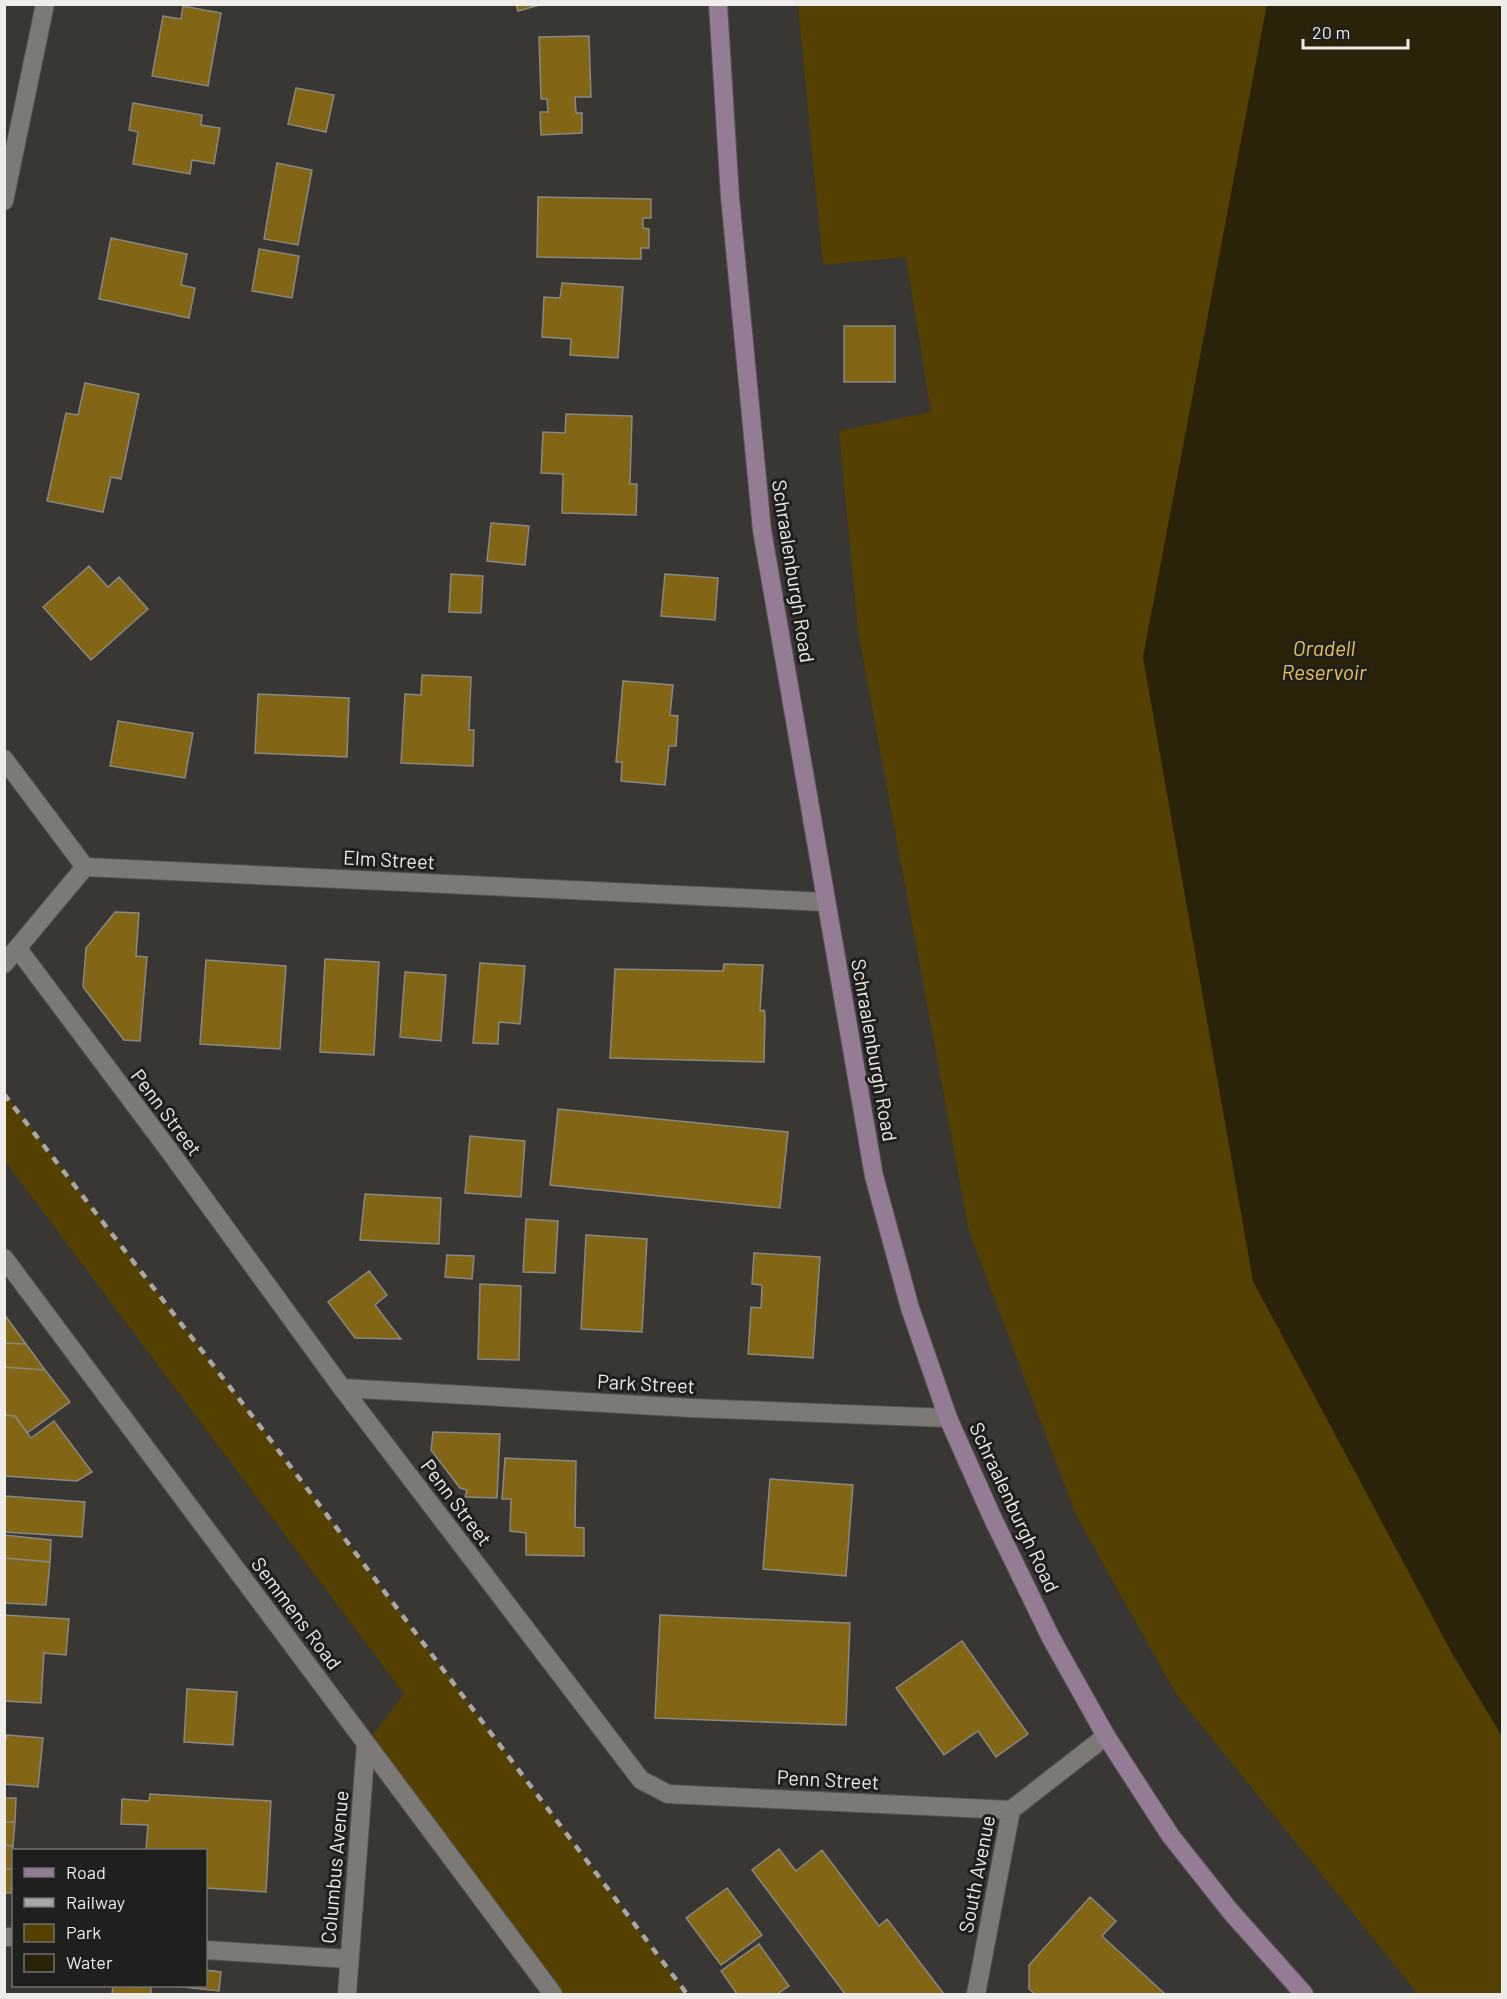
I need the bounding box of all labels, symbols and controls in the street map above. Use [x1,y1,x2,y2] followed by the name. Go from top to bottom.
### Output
[1303,12,1408,50] scale bar
[1312,21,1350,43] text: 20 m
[768,478,820,664] street label: Schraalenburgh Road
[1282,635,1367,684] water label: Oradell Reservoir
[343,845,435,873] street label: Elm Street
[847,957,903,1143] street label: Schraalenburgh Road
[127,1064,207,1160] street label: Penn Street
[596,1368,696,1398] street label: Park Street
[965,1418,1065,1596] street label: Schraalenburgh Road
[417,1454,497,1550] street label: Penn Street
[247,1552,347,1674] street label: Semmens Road
[776,1764,880,1794] street label: Penn Street
[315,1789,353,1945] street label: Columbus Avenue
[953,1813,999,1935] street label: South Avenue
[12,1849,207,1987] legend
[66,1861,106,1883] text: Road
[66,1891,125,1913] text: Railway
[66,1921,101,1943] text: Park
[66,1951,113,1973] text: Water

